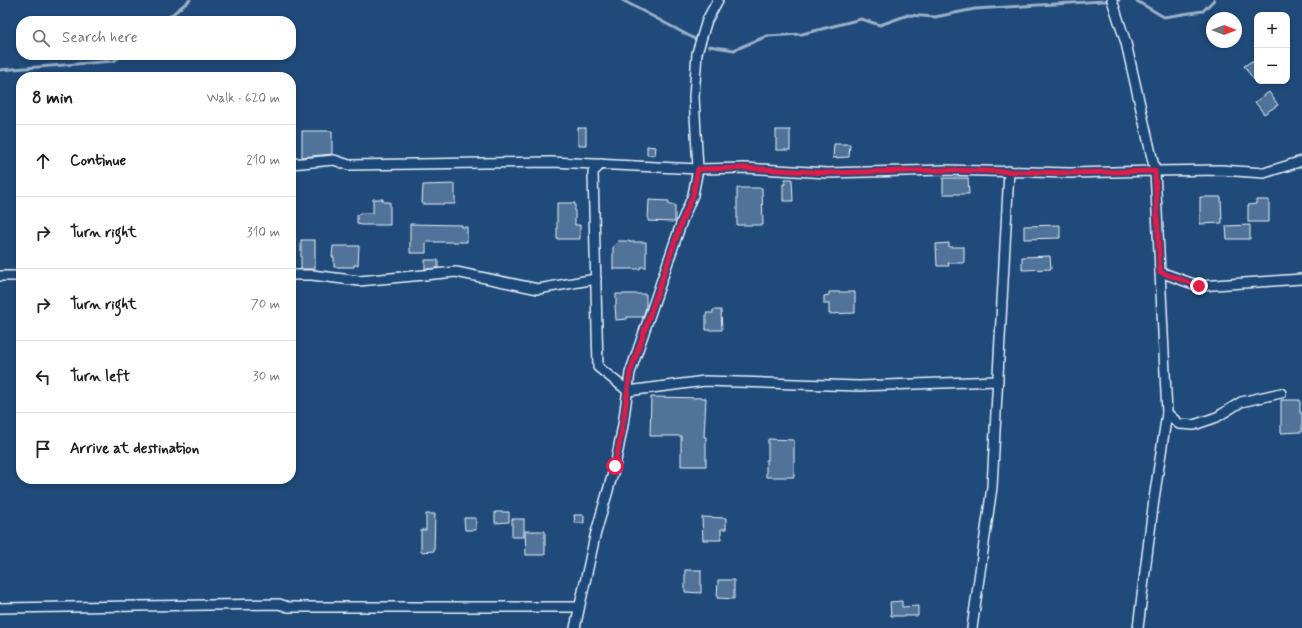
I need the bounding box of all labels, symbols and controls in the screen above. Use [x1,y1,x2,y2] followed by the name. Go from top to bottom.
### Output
[1206,12,1242,48] north arrow
[1254,12,1290,84] map controls
[1254,12,1290,48] button: +
[16,16,296,60] search box
[30,27,52,49] icon: search
[62,28,138,48] text: Search here
[1254,48,1290,84] button: −
[32,87,73,109] text: 8 min
[207,90,280,107] text: Walk · 620 m
[32,150,54,172] icon: ahead
[70,151,126,171] text: Continue
[246,152,280,169] text: 210 m
[32,222,54,244] icon: right
[70,223,137,243] text: Turn right
[247,224,280,241] text: 310 m
[1190,277,1208,295] route end
[32,294,54,316] icon: right
[70,295,137,315] text: Turn right
[251,296,280,313] text: 70 m
[32,366,54,388] icon: left
[70,367,130,387] text: Turn left
[253,368,280,385] text: 30 m
[32,438,54,460] icon: arrive
[70,439,199,459] text: Arrive at destination
[606,457,624,475] route start

